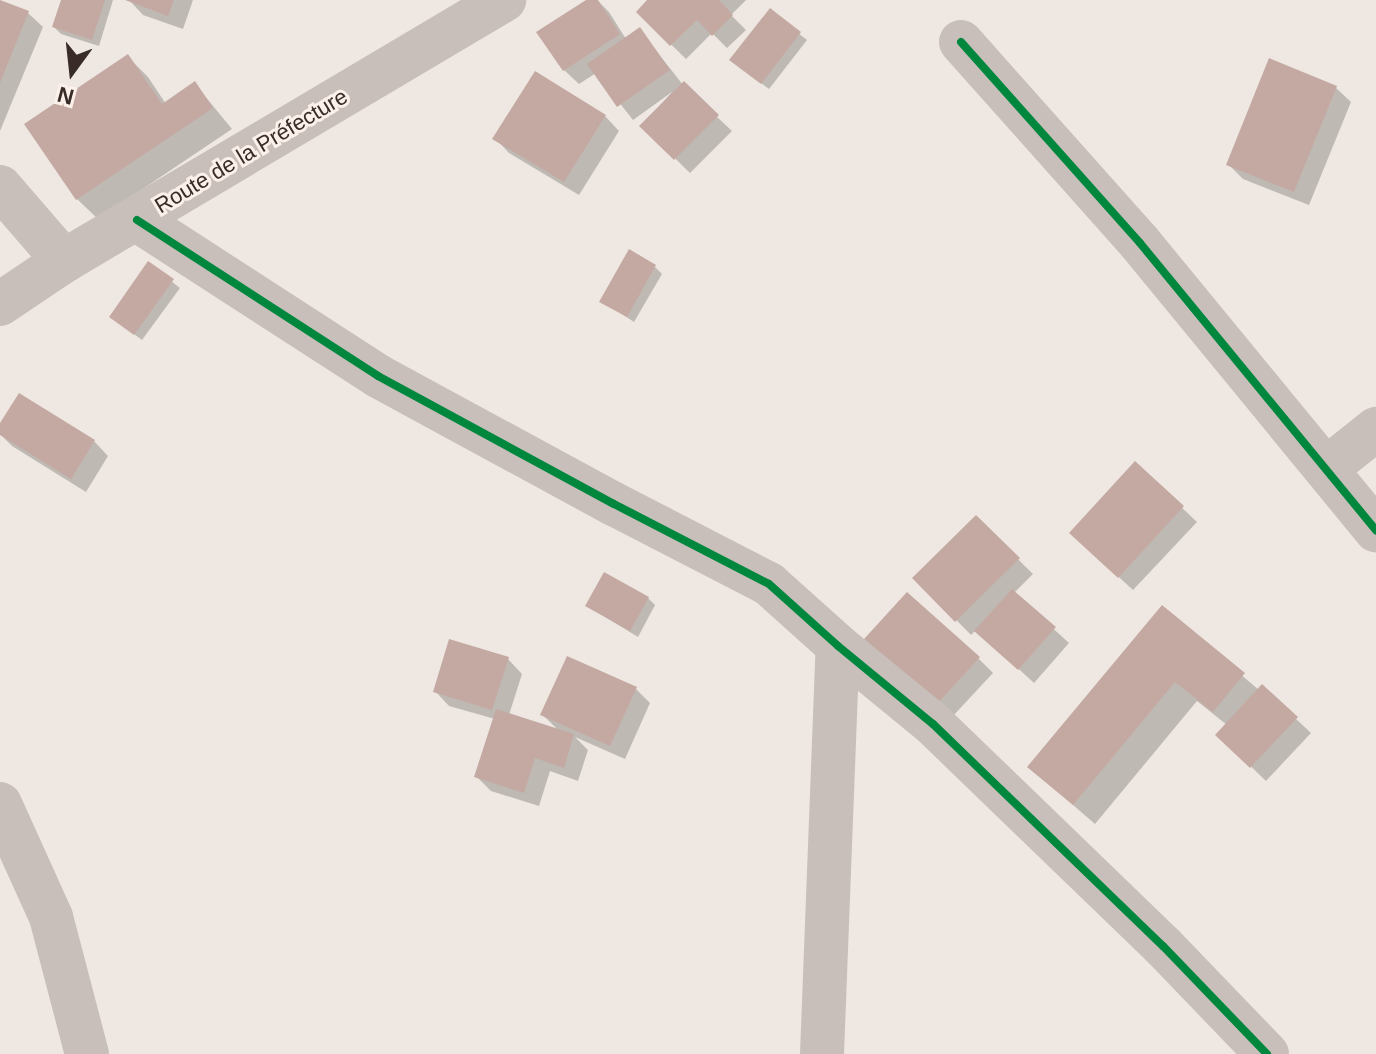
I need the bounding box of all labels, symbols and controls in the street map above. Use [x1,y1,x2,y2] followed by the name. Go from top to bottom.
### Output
[32,32,112,112] north arrow
[55,82,77,110] text: N
[150,83,352,219] street label: Route de la Préfecture

